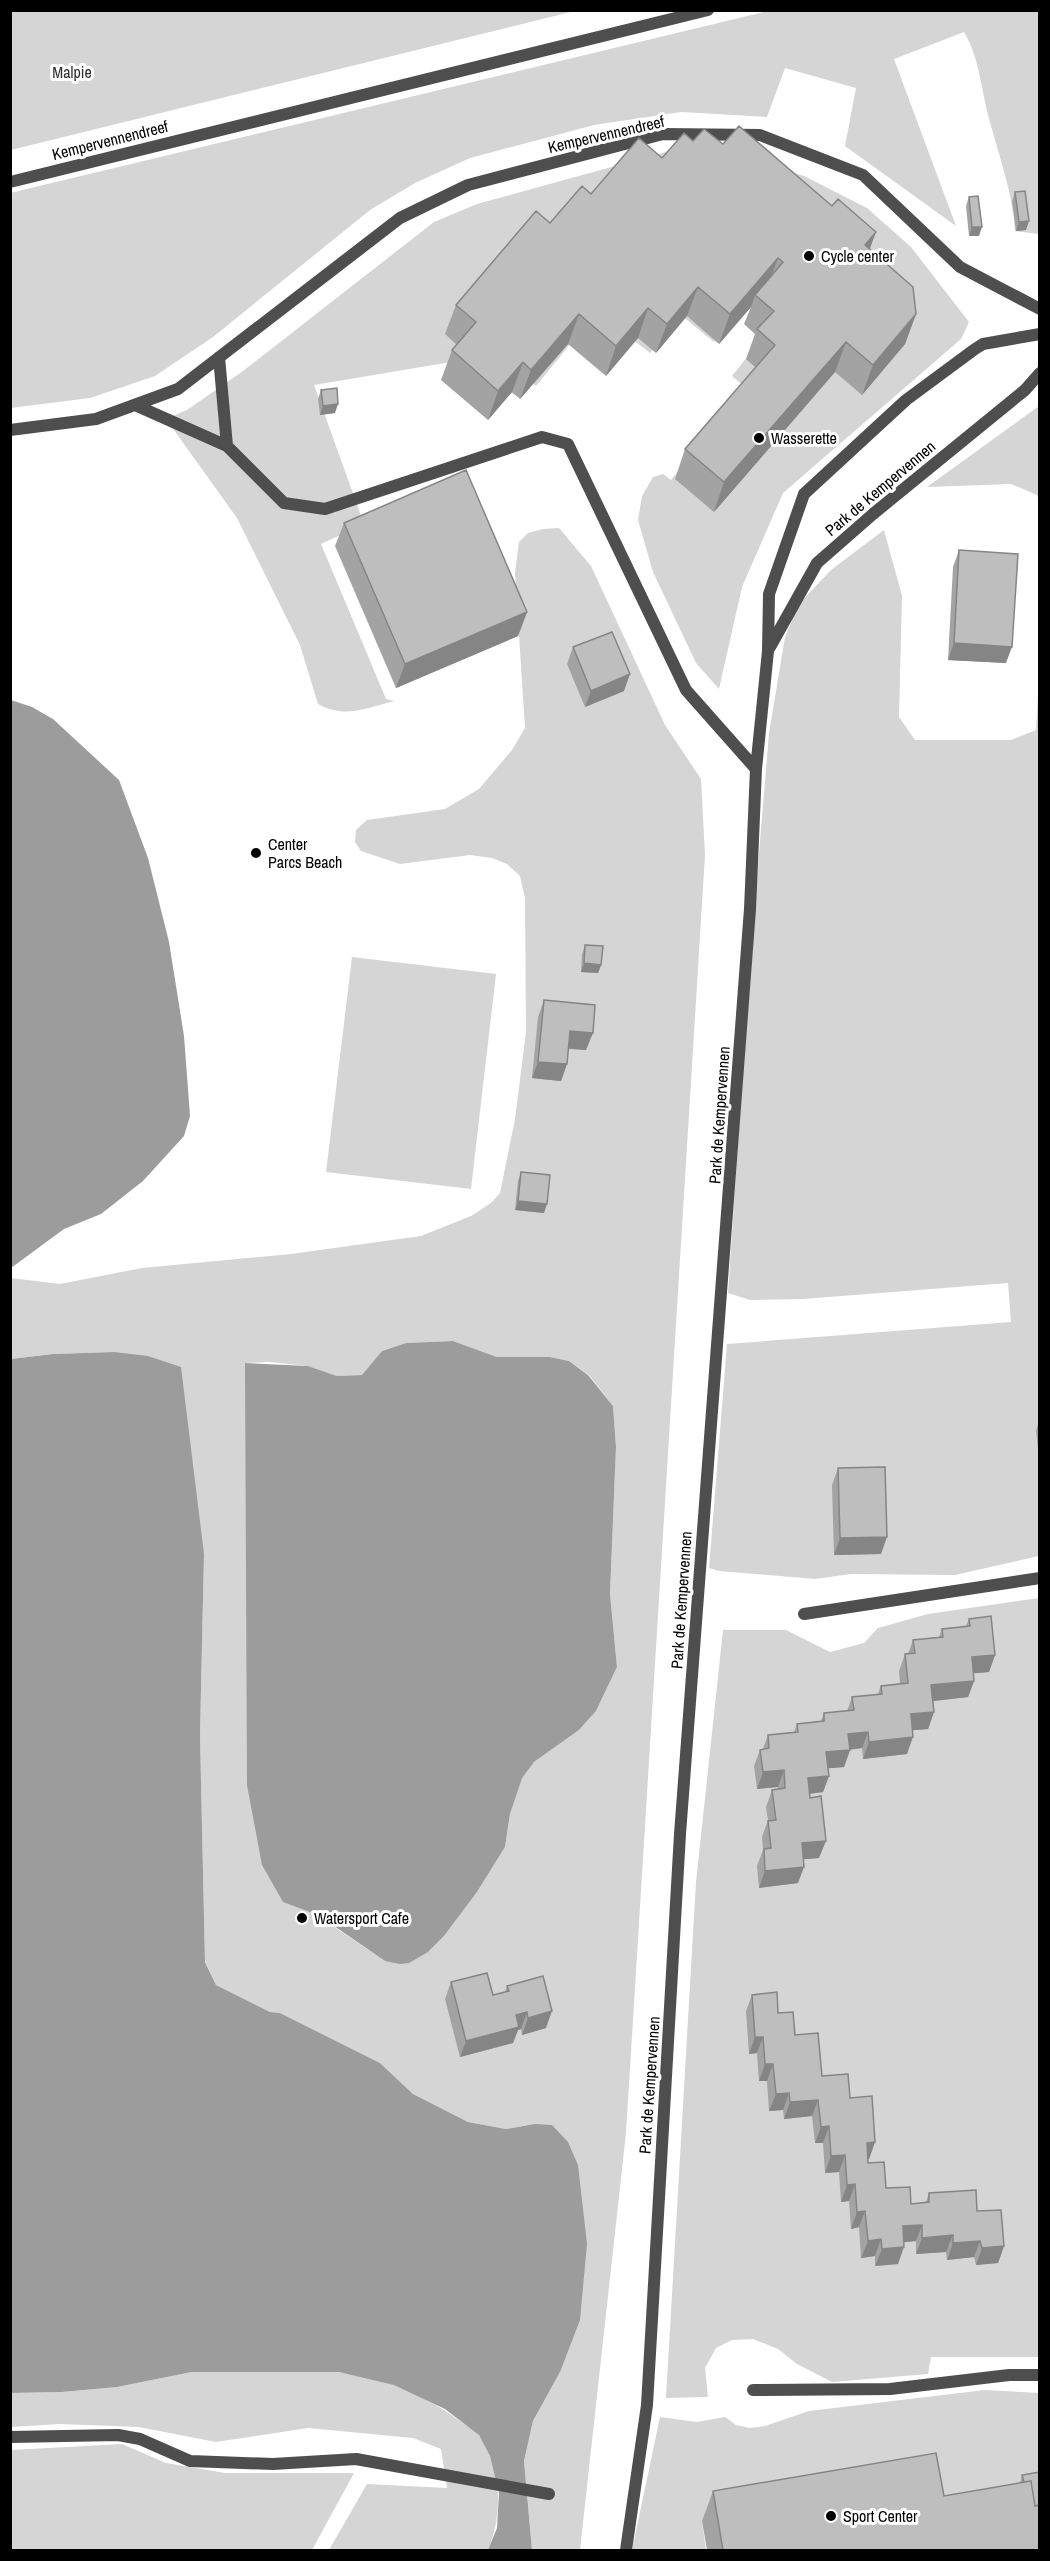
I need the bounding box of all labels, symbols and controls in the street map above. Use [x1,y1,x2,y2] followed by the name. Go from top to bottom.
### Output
[52,61,92,83] park label: Malpie
[546,110,667,158] street label: Kempervennendreef
[50,115,171,165] street label: Kempervennendreef
[821,245,895,267] place label: Cycle center
[802,249,816,263] marker: Cycle center
[771,427,837,449] place label: Wasserette
[752,431,766,445] marker: Wasserette
[820,435,940,541] street label: Park de Kempervennen
[268,833,342,873] place label: Center Parcs Beach
[249,846,263,860] marker: Center Parcs Beach
[703,1045,735,1185] street label: Park de Kempervennen
[665,1530,697,1670] street label: Park de Kempervennen
[314,1907,409,1929] place label: Watersport Cafe
[295,1911,309,1925] marker: Watersport Cafe
[633,2015,665,2155] street label: Park de Kempervennen
[843,2505,918,2527] place label: Sport Center
[824,2509,838,2523] marker: Sport Center

